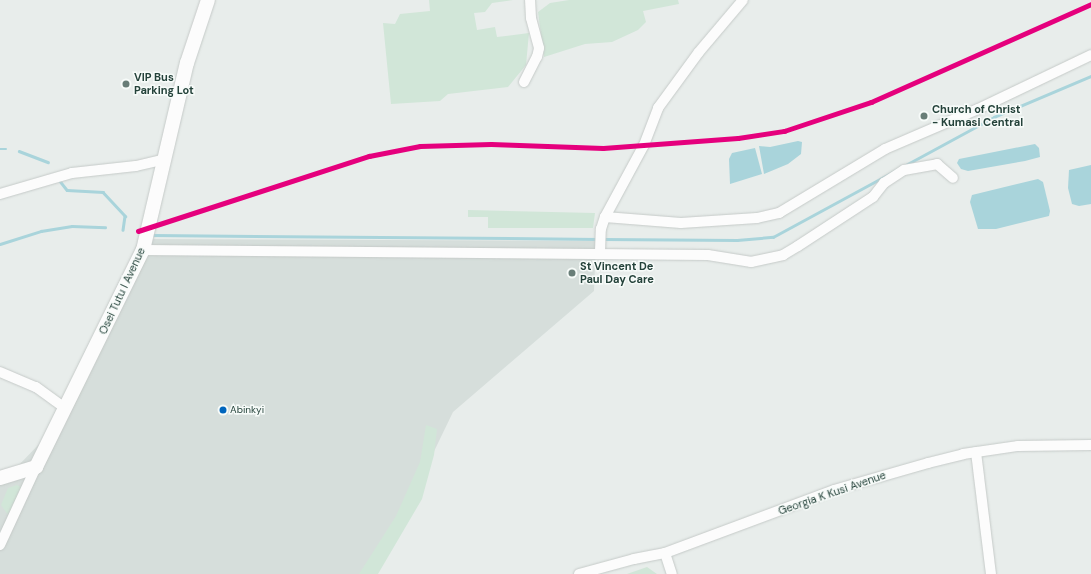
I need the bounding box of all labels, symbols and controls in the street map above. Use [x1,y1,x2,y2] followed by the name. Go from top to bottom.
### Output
[134,71,194,97] place label: VIP Bus Parking Lot
[121,79,131,89] marker: VIP Bus Parking Lot
[932,103,1023,129] place label: Church of Christ - Kumasi Central
[919,111,929,121] marker: Church of Christ - Kumasi Central
[96,246,148,336] street label: Osei Tutu I Avenue
[580,260,654,286] place label: St Vincent De Paul Day Care
[567,268,577,278] marker: St Vincent De Paul Day Care
[230,404,264,416] place label: Abinkyi
[218,405,228,415] marker: Abinkyi
[776,468,888,518] street label: Georgia K Kusi Avenue

